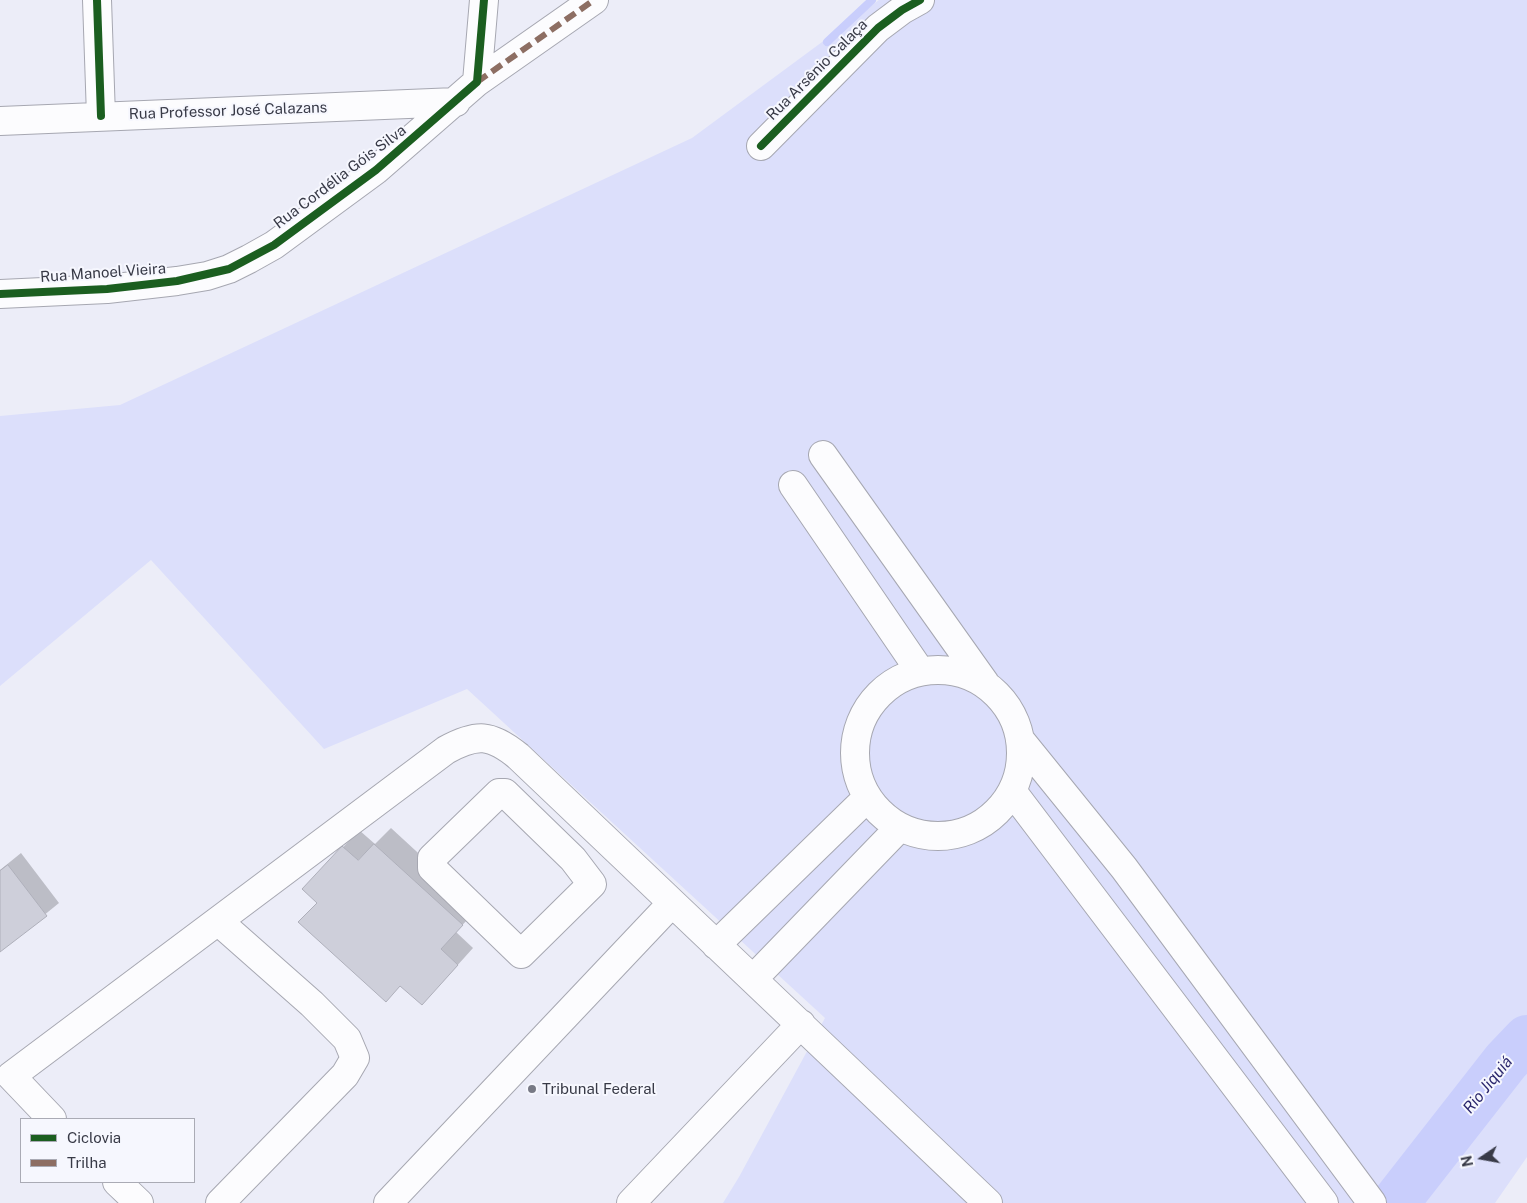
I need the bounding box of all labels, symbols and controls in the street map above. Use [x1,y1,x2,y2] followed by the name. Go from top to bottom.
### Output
[763,16,871,124] street label: Rua Arsênio Calaça
[128,99,328,123] street label: Rua Professor José Calazans
[270,121,410,233] street label: Rua Cordélia Góis Silva
[40,260,166,286] street label: Rua Manoel Vieira
[1459,1053,1517,1117] water label: Rio Jiquiá
[542,1080,656,1098] place label: Tribunal Federal
[526,1083,538,1095] marker: Tribunal Federal
[20,1118,195,1183] legend
[67,1129,121,1146] text: Ciclovia
[1457,1133,1507,1183] north arrow
[67,1154,106,1171] text: Trilha
[1458,1154,1476,1168] text: N

